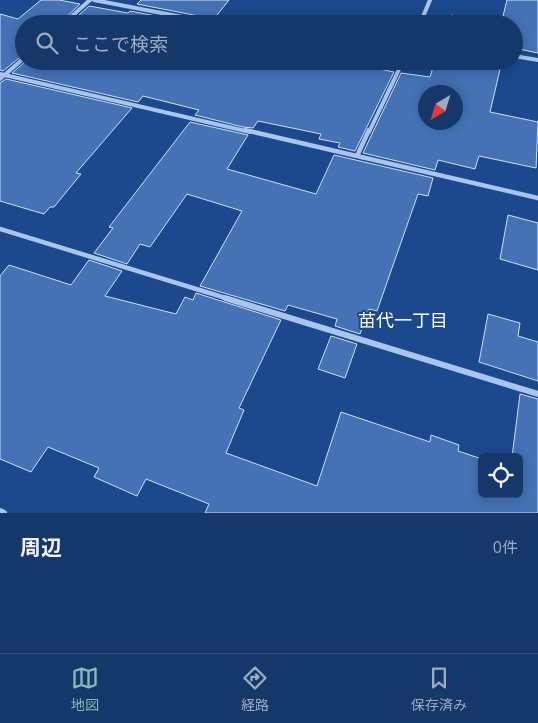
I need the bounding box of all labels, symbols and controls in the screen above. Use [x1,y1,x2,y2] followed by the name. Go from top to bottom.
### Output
[15,15,523,70] search box
[33,29,61,57] icon: search
[73,31,168,57] text: ここで検索
[418,85,463,130] north arrow
[358,308,448,332] district label: 苗代一丁目
[478,453,523,498] map controls
[478,453,523,498] button: locate
[20,533,62,561] text: 周辺
[493,536,518,558] text: 0件
[71,664,99,714] tab: 地図
[241,664,269,714] tab: 経路
[411,664,467,714] tab: 保存済み

